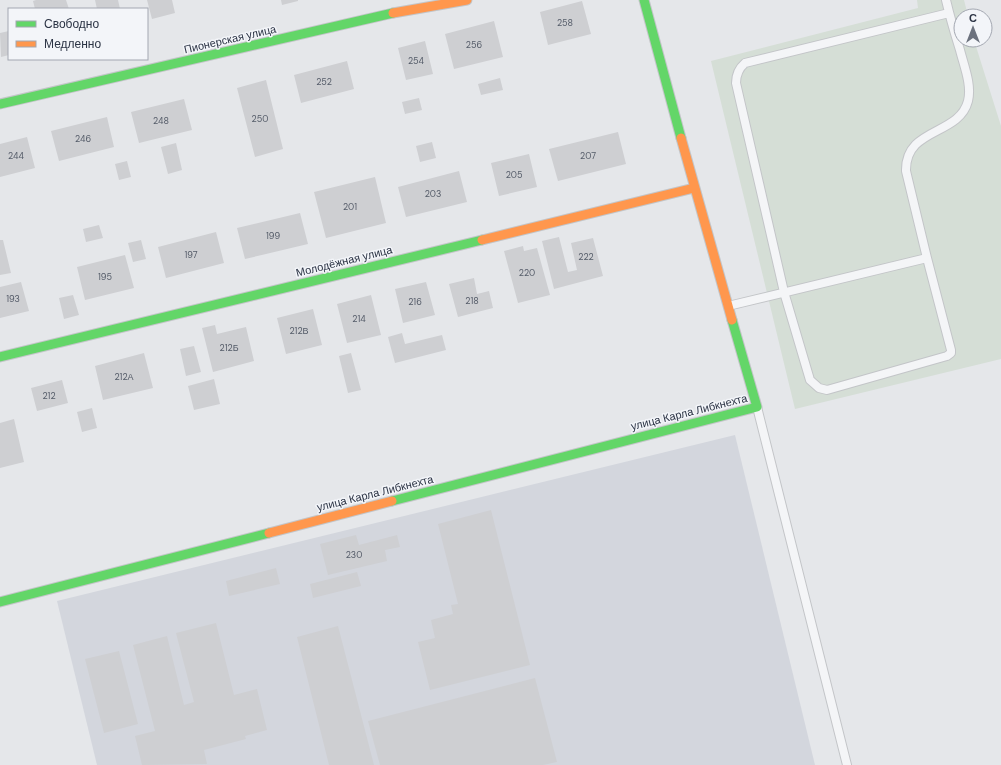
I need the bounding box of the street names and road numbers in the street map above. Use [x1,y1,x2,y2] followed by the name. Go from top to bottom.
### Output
[182,21,278,56] street label: Пионерская улица
[294,242,394,280] street label: Молодёжная улица
[629,391,750,433] street label: улица Карла Либкнехта
[315,472,436,514] street label: улица Карла Либкнехта

